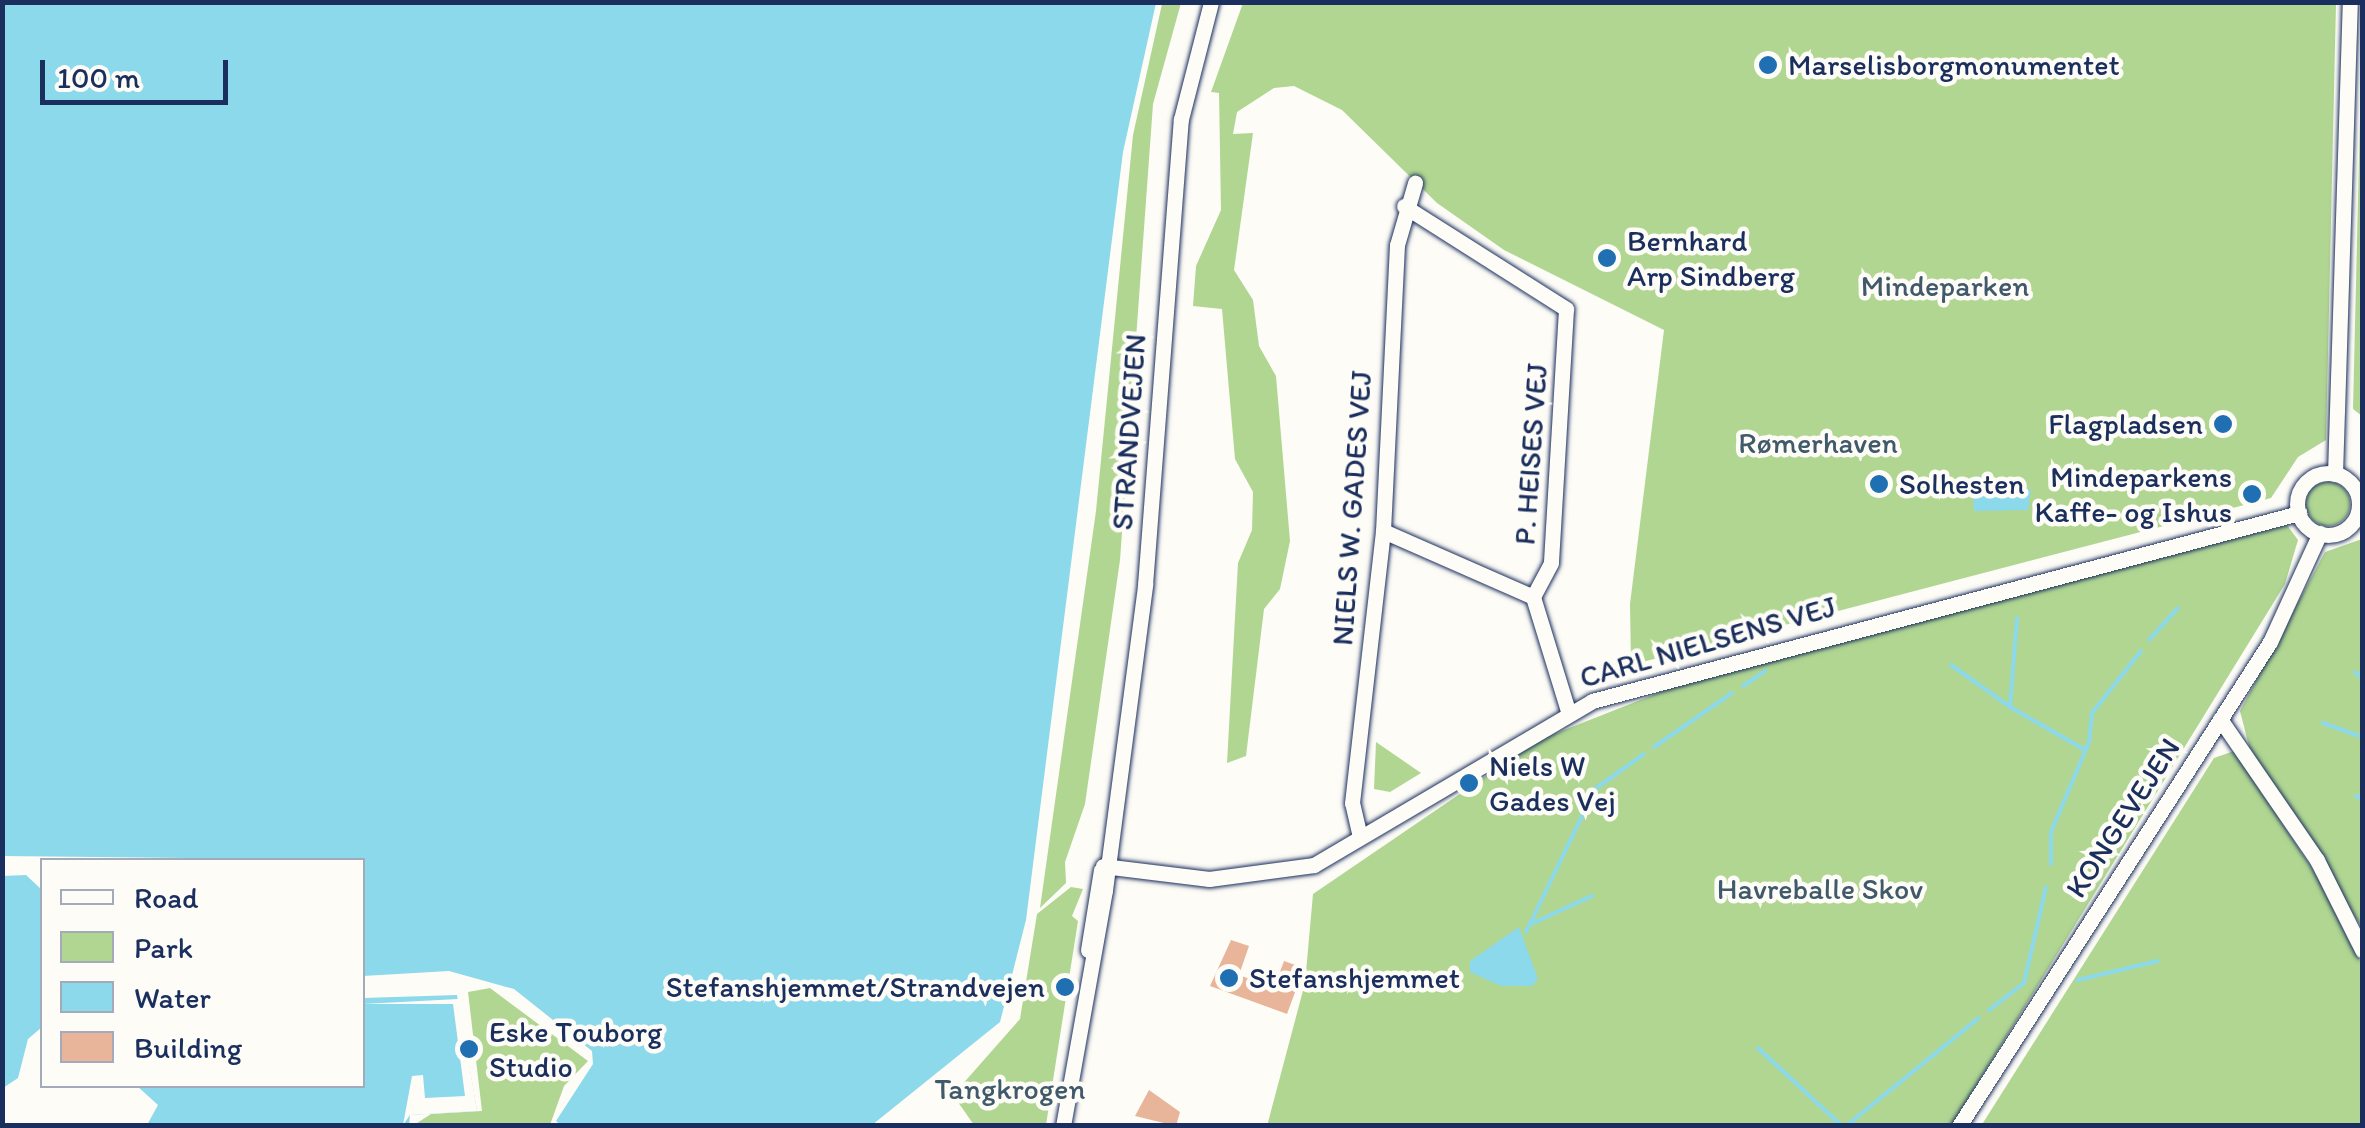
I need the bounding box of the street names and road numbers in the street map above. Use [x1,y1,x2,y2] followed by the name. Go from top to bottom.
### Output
[1104,333,1154,531] street label: STRANDVEJEN
[1507,362,1555,546] street label: P. HEISES VEJ
[1324,370,1380,646] street label: NIELS W. GADES VEJ
[1574,588,1842,696] street label: CARL NIELSENS VEJ
[2058,731,2188,905] street label: KONGEVEJEN

